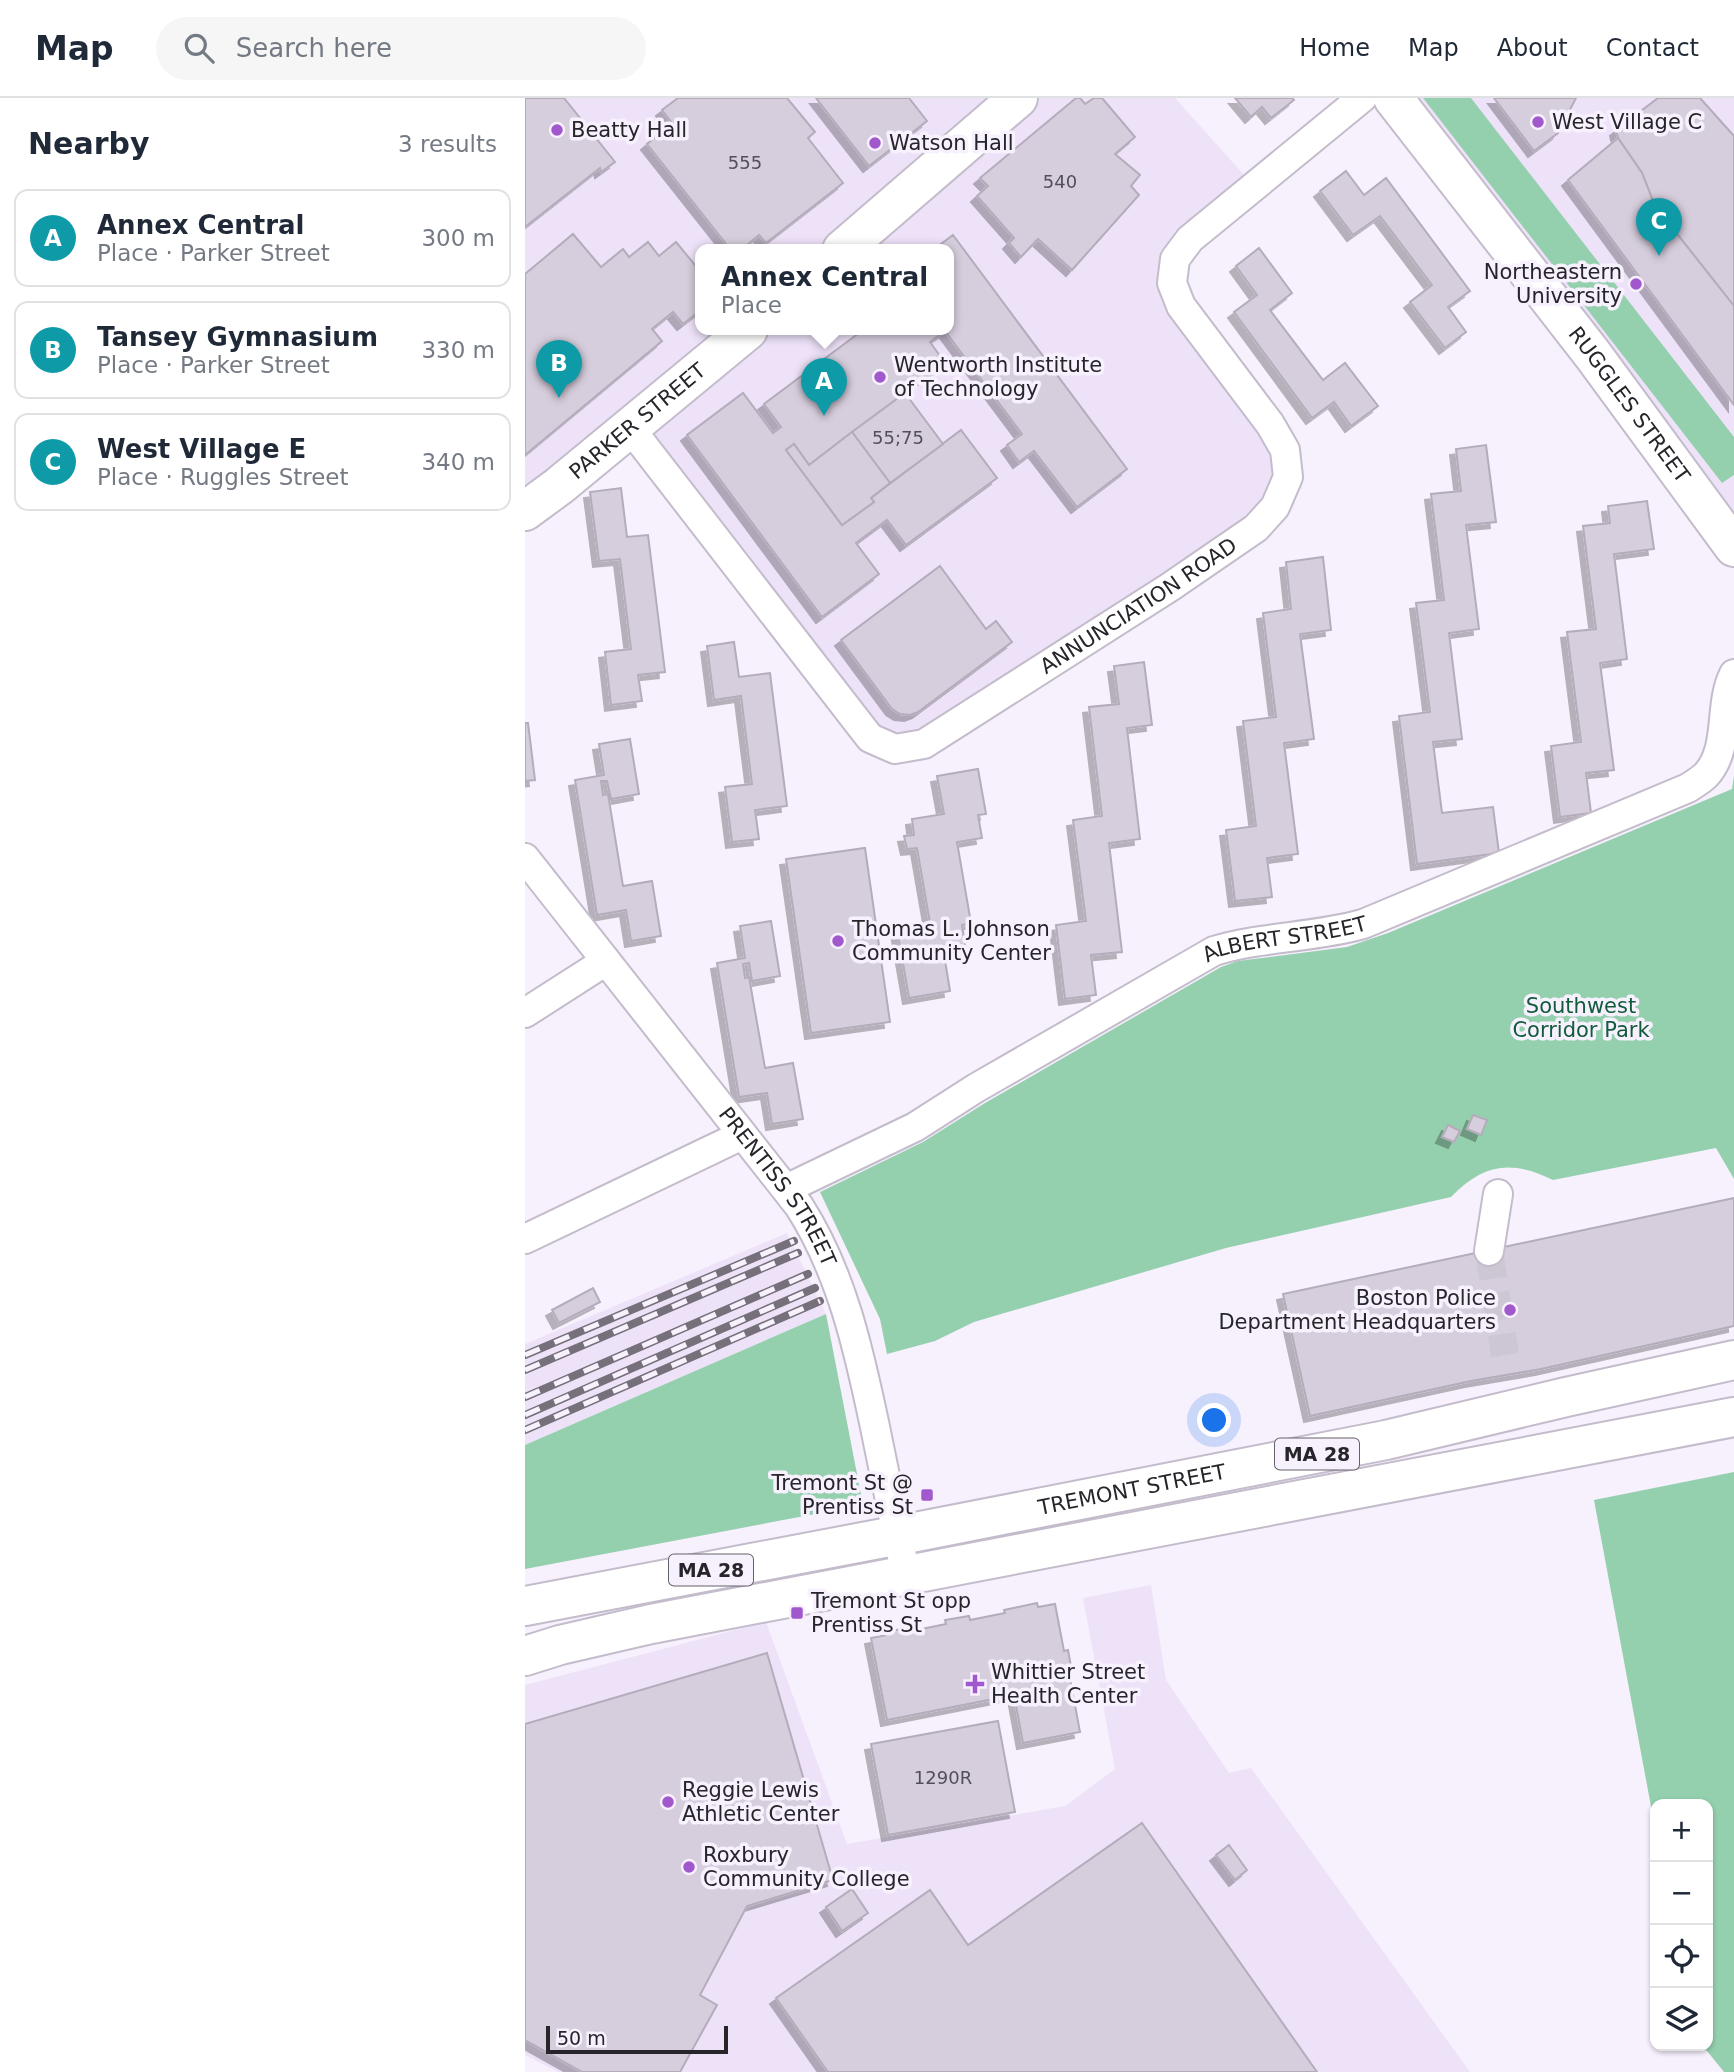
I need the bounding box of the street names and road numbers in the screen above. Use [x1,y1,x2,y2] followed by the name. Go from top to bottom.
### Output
[1564,322,1695,487] street label: RUGGLES STREET
[565,358,710,484] street label: PARKER STREET
[1036,533,1241,679] street label: ANNUNCIATION ROAD
[1198,911,1370,967] street label: ALBERT STREET
[714,1102,841,1270] street label: PRENTISS STREET
[1275,1438,1359,1470] road number: MA 28
[1035,1460,1228,1520] street label: TREMONT STREET
[669,1554,753,1586] road number: MA 28

